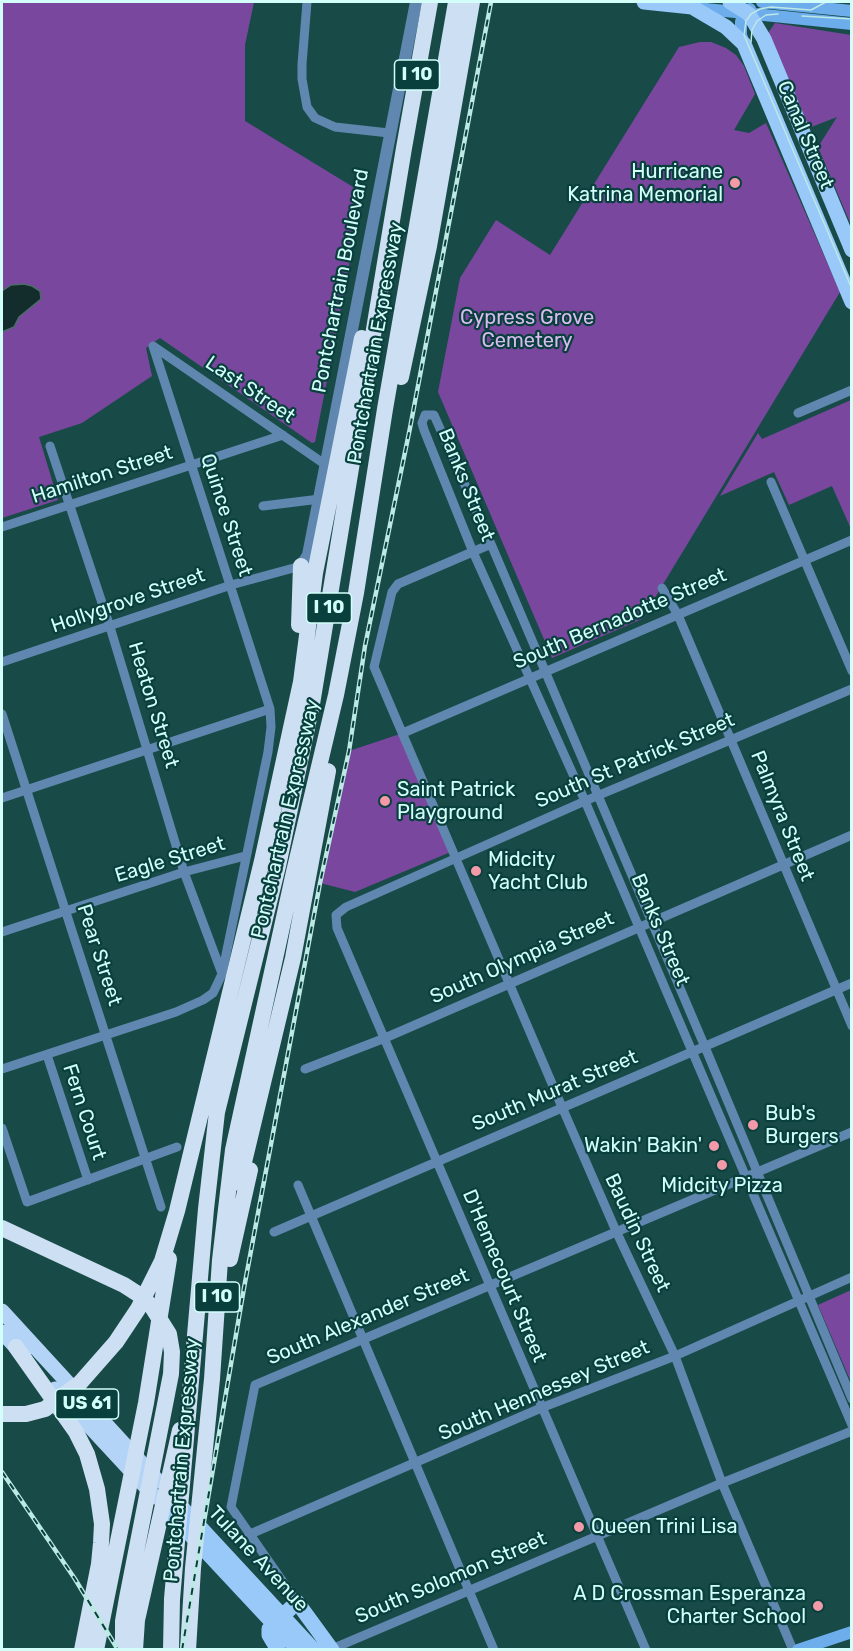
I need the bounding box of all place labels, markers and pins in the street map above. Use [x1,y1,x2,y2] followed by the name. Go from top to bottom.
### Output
[567,160,723,207] place label: Hurricane Katrina Memorial
[728,176,742,190] marker: Hurricane Katrina Memorial
[397,778,515,825] place label: Saint Patrick Playground
[378,794,392,808] marker: Saint Patrick Playground
[488,848,588,895] place label: Midcity Yacht Club
[469,864,483,878] marker: Midcity Yacht Club
[765,1102,839,1149] place label: Bub's Burgers
[746,1118,760,1132] marker: Bub's Burgers
[584,1134,702,1158] place label: Wakin' Bakin'
[707,1139,721,1153] marker: Wakin' Bakin'
[715,1158,729,1172] marker: Midcity Pizza
[661,1174,783,1198] place label: Midcity Pizza
[591,1515,738,1539] place label: Queen Trini Lisa
[572,1520,586,1534] marker: Queen Trini Lisa
[573,1582,806,1629] place label: A D Crossman Esperanza Charter School
[811,1599,825,1613] marker: A D Crossman Esperanza Charter School

